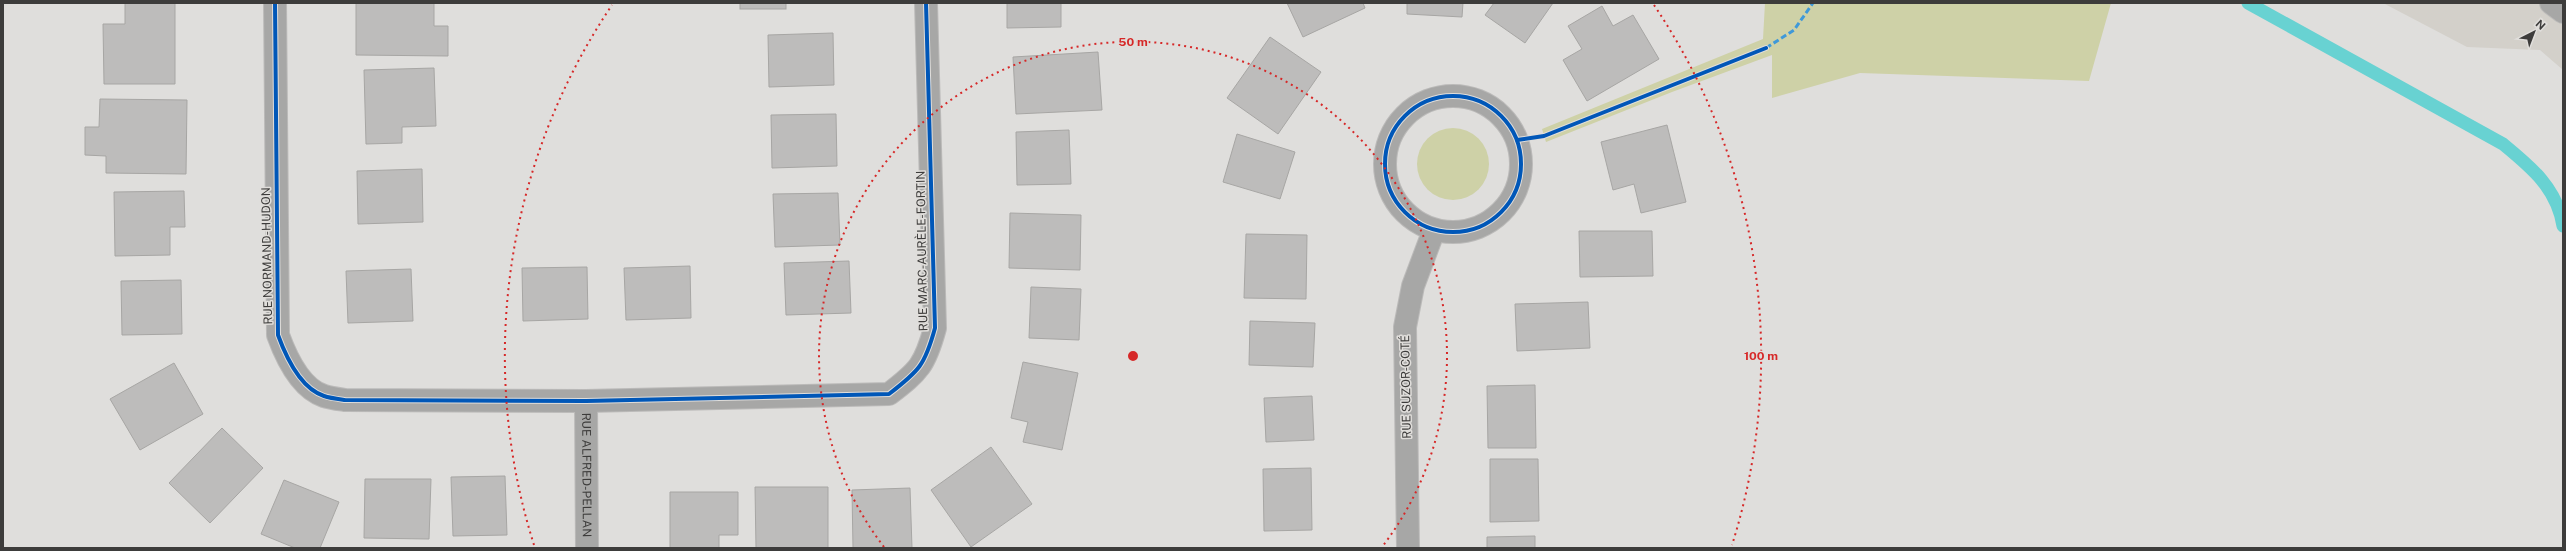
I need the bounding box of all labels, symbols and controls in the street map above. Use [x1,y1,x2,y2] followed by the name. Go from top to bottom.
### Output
[2514,12,2554,52] north arrow
[2533,17,2548,32] text: N
[1118,35,1148,49] text: 50 m
[914,171,930,331] street label: RUE MARC-AURÈLE-FORTIN
[259,187,275,325] street label: RUE NORMAND-HUDON
[1398,335,1414,439] street label: RUE SUZOR-COTÉ
[1126,349,1140,363] centre of rings
[1744,349,1778,363] text: 100 m
[579,413,594,537] street label: RUE ALFRED-PELLAN

